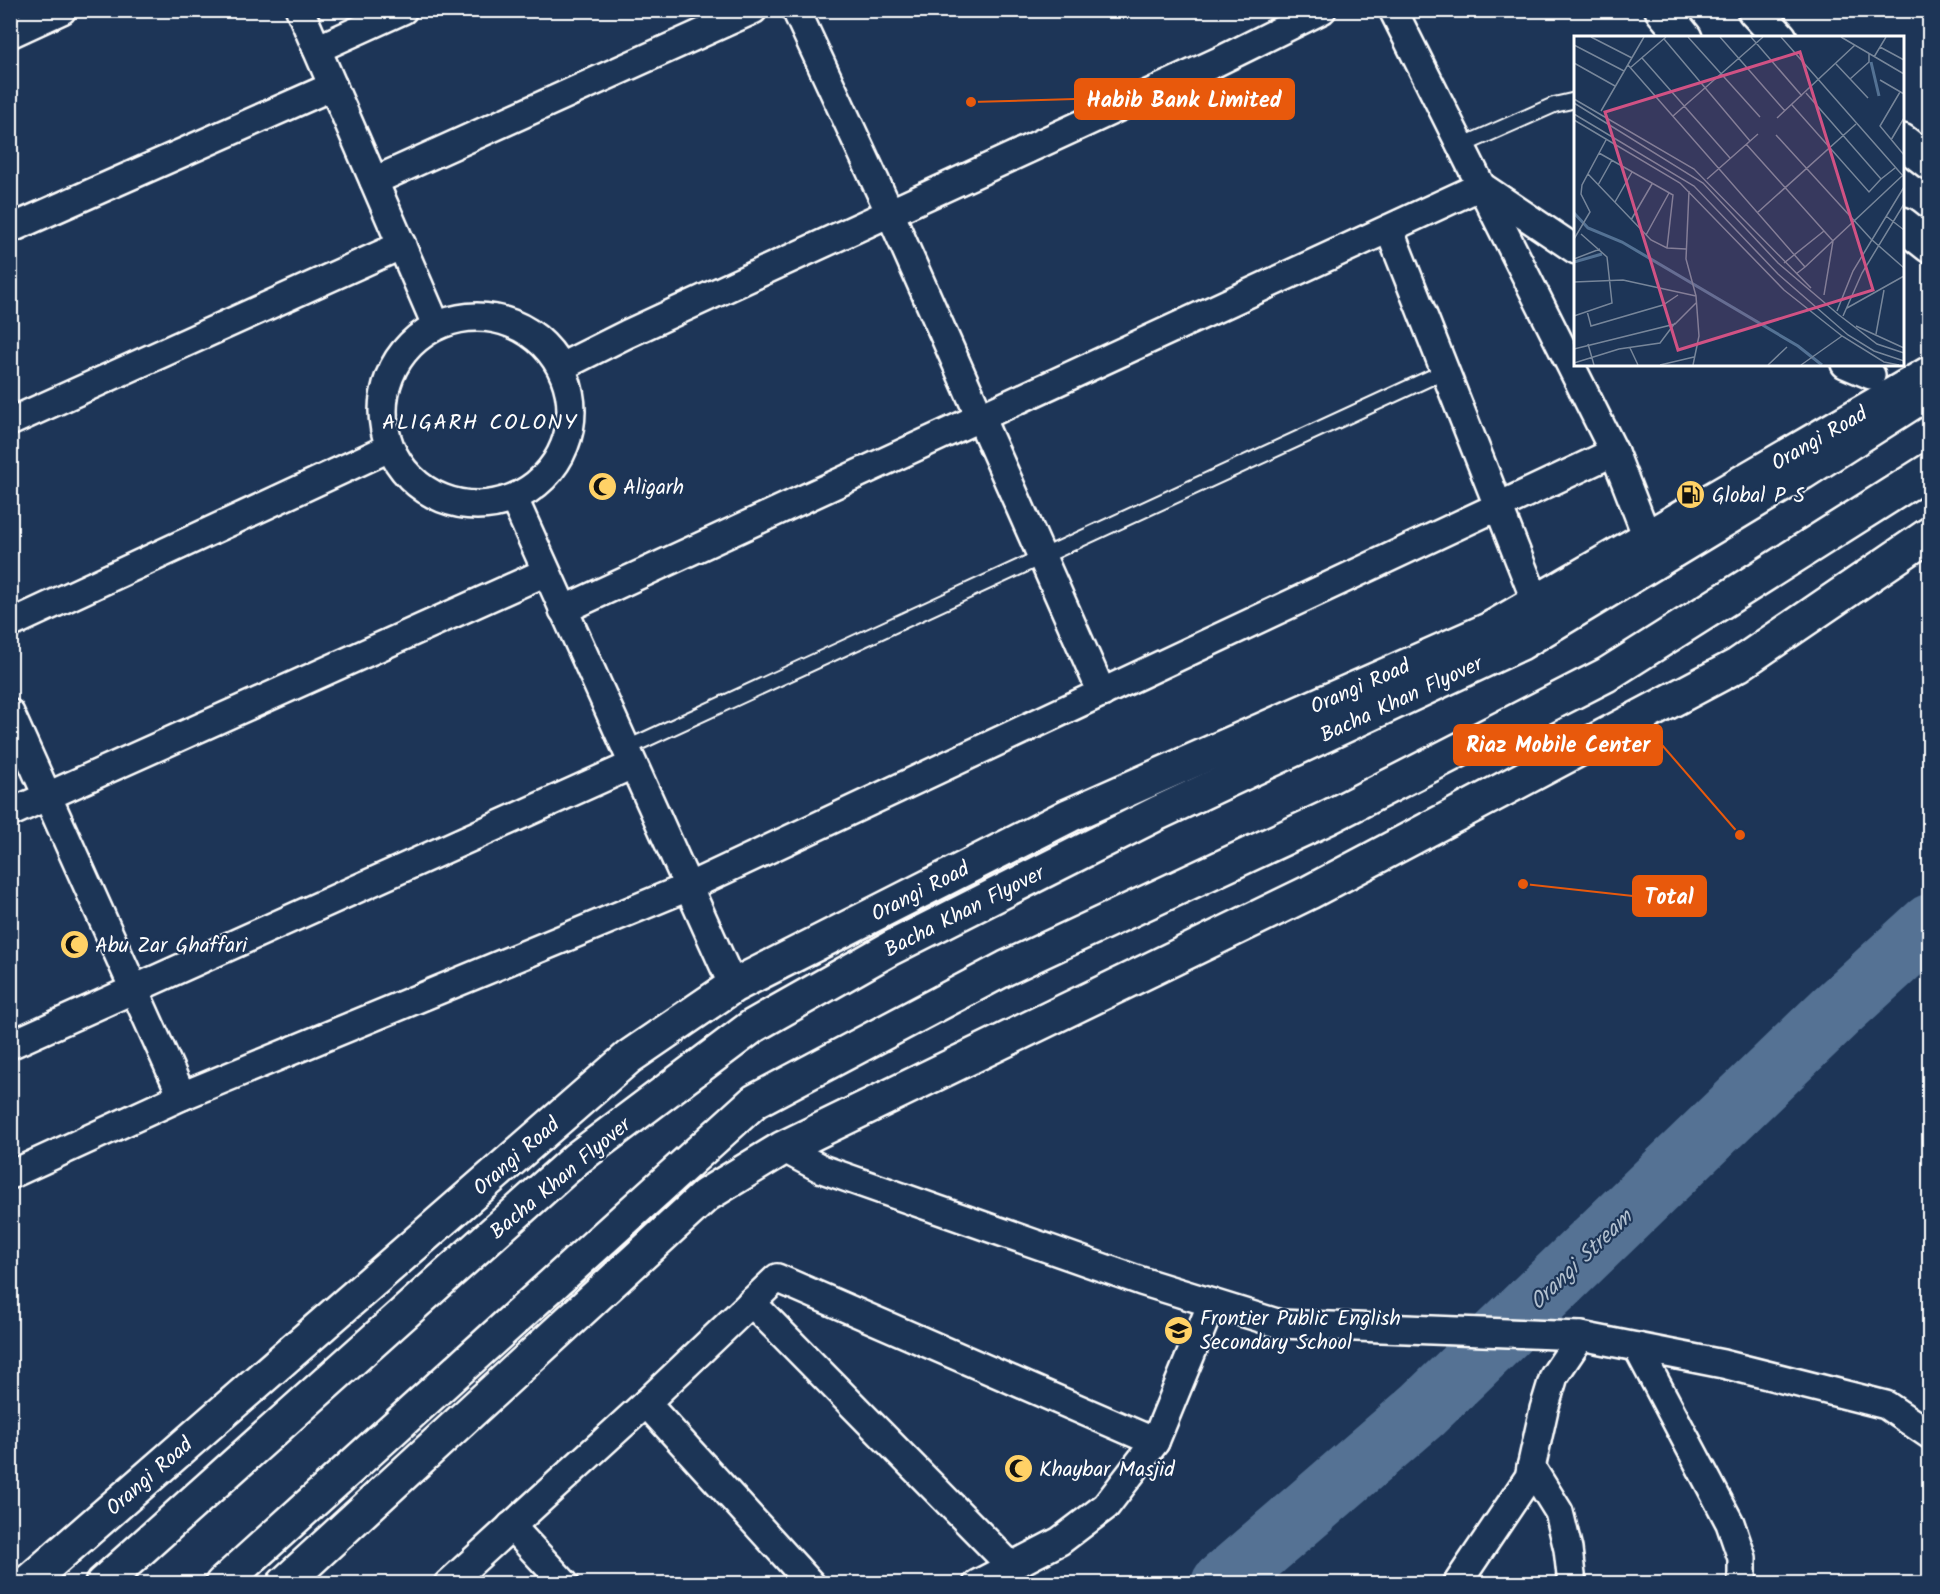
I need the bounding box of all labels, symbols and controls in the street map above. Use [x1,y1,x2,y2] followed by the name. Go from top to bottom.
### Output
[1574,36,1904,366] inset map
[1075,79,1294,119] callout: Habib Bank Limited
[1086,84,1283,119] text: Habib Bank Limited
[1765,398,1875,480] street label: Orangi Road
[382,406,578,441] district label: ALIGARH COLONY
[586,471,618,503] mosque icon: Aligarh
[623,472,684,505] place label: Aligarh
[1675,479,1707,511] fuel station icon: Global P S
[1712,480,1805,513] place label: Global P S
[1315,648,1489,753] street label: Bacha Khan Flyover
[1305,650,1416,724] street label: Orangi Road
[1454,725,1662,765] callout: Riaz Mobile Center
[1466,729,1651,764] text: Riaz Mobile Center
[866,853,976,931] street label: Orangi Road
[879,857,1052,967] street label: Bacha Khan Flyover
[1633,876,1706,916] callout: Total
[1645,881,1694,916] text: Total
[58,929,90,961] mosque icon: Abu Zar Ghaffari
[95,930,248,963] place label: Abu Zar Ghaffari
[466,1109,568,1204] street label: Orangi Road
[483,1109,640,1248] street label: Bacha Khan Flyover
[1522,1201,1643,1319] water label: Orangi Stream
[1200,1303,1401,1360] place label: Frontier Public English Secondary School
[1163,1314,1195,1346] school or university icon: Frontier Public English Secondary School
[99,1429,201,1524] street label: Orangi Road
[1002,1453,1034,1485] mosque icon: Khaybar Masjid
[1039,1454,1175,1487] place label: Khaybar Masjid

